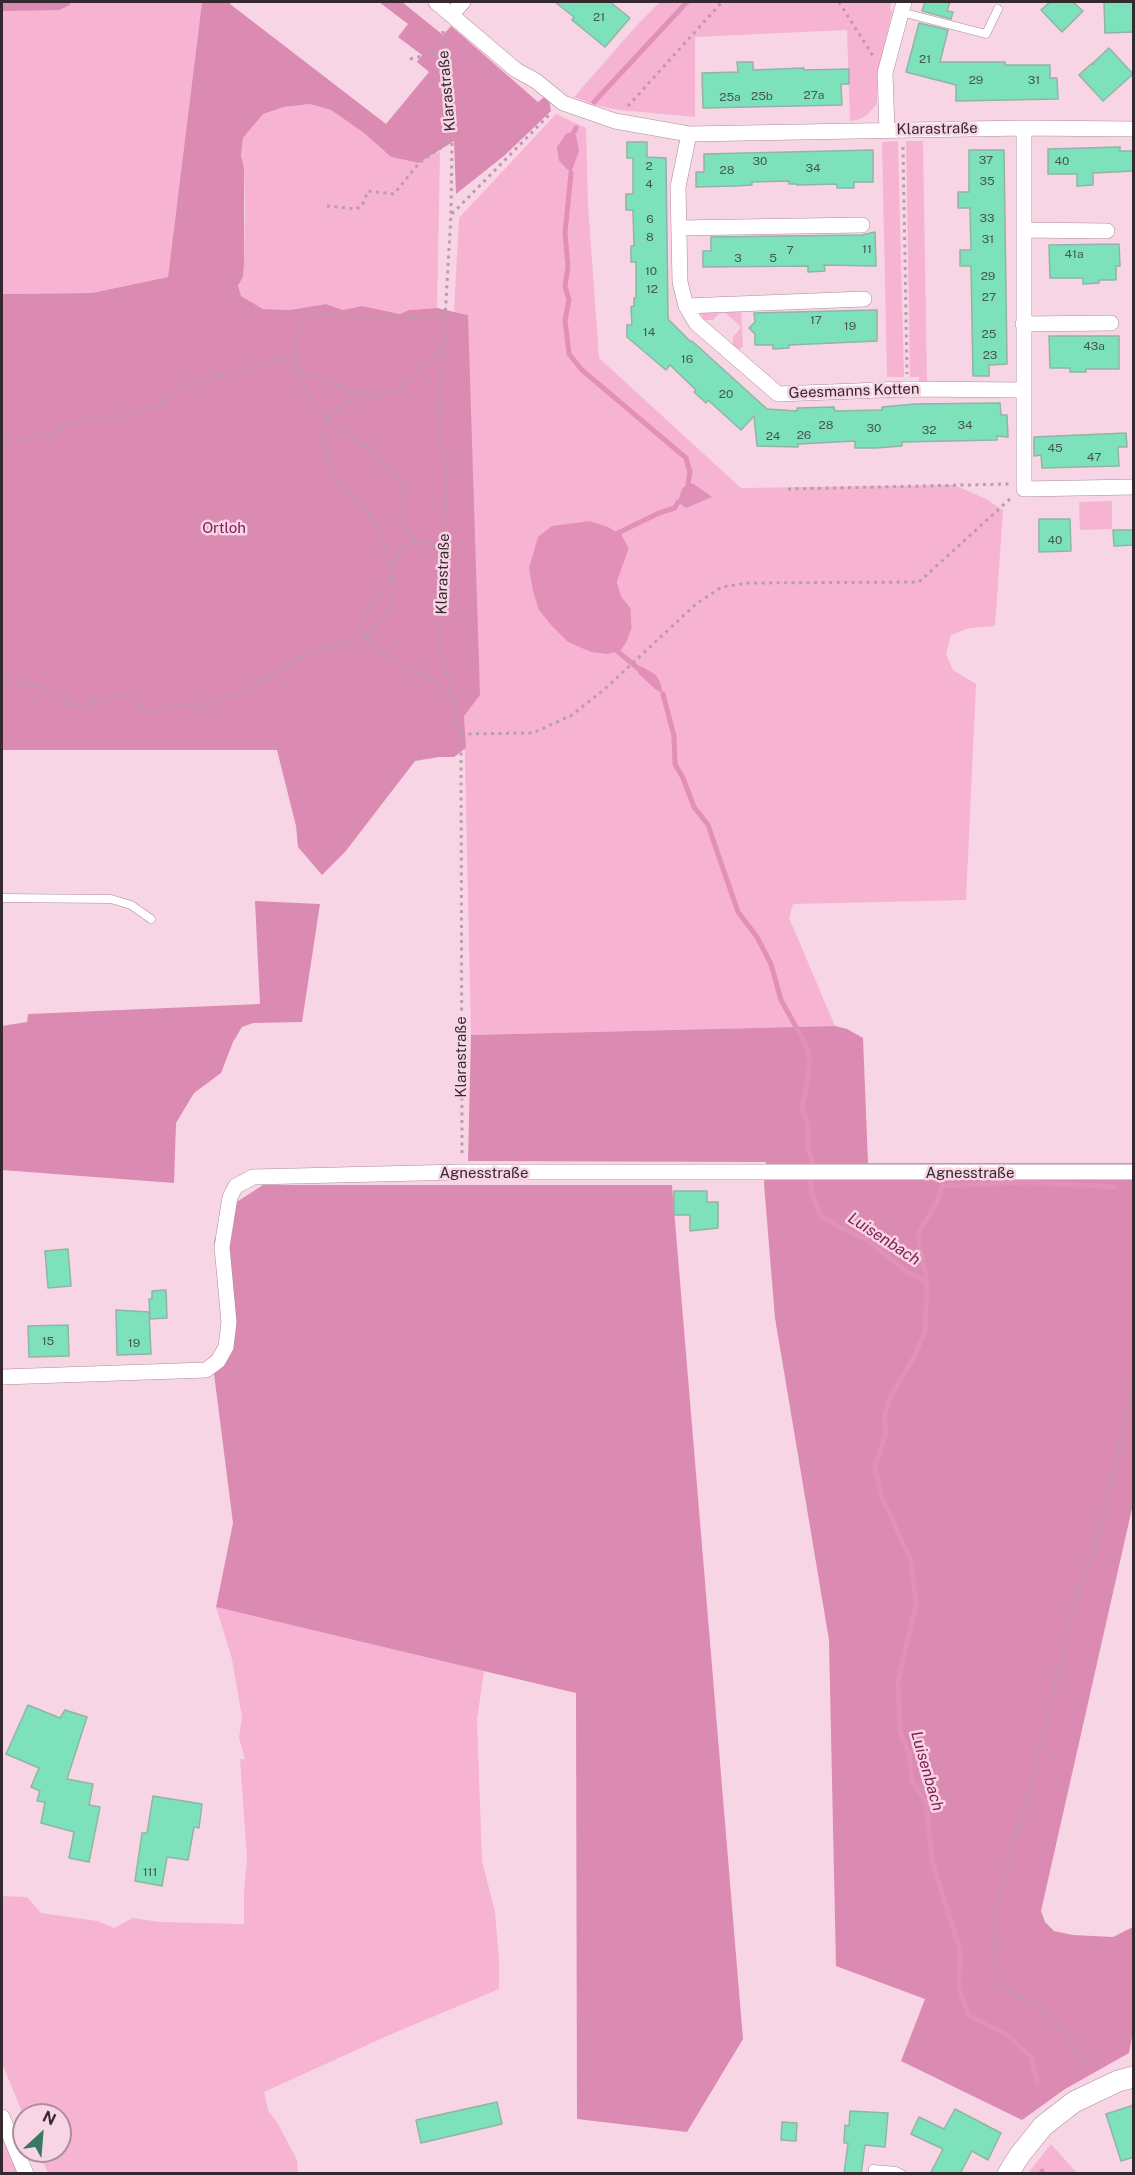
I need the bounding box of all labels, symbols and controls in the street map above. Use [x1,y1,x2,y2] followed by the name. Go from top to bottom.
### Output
[593,10,605,24] house number: 21
[434,50,460,132] street label: Klarastraße
[919,52,931,66] house number: 21
[969,73,983,87] house number: 29
[1028,73,1040,87] house number: 31
[804,88,824,102] house number: 27a
[751,89,773,103] house number: 25b
[719,90,741,104] house number: 25a
[896,119,978,139] street label: Klarastraße
[979,153,993,167] house number: 37
[753,154,767,168] house number: 30
[1055,154,1069,168] house number: 40
[645,159,653,173] house number: 2
[805,161,821,175] house number: 34
[720,163,734,177] house number: 28
[979,174,995,188] house number: 35
[645,177,653,191] house number: 4
[979,211,995,225] house number: 33
[646,212,654,226] house number: 6
[646,230,654,244] house number: 8
[982,232,994,246] house number: 31
[862,242,872,256] house number: 11
[786,243,794,257] house number: 7
[1064,247,1084,261] house number: 41a
[734,251,742,265] house number: 3
[769,251,777,265] house number: 5
[645,264,657,278] house number: 10
[981,269,995,283] house number: 29
[646,282,658,296] house number: 12
[982,290,996,304] house number: 27
[810,313,822,327] house number: 17
[844,319,856,333] house number: 19
[643,325,655,339] house number: 14
[982,327,996,341] house number: 25
[1083,339,1105,353] house number: 43a
[983,348,997,362] house number: 23
[681,352,693,366] house number: 16
[788,380,920,402] street label: Geesmanns Kotten
[719,387,733,401] house number: 20
[819,418,833,432] house number: 28
[957,418,973,432] house number: 34
[867,421,881,435] house number: 30
[922,423,936,437] house number: 32
[797,428,811,442] house number: 26
[766,429,780,443] house number: 24
[1047,441,1063,455] house number: 45
[1087,450,1101,464] house number: 47
[202,519,246,537] park label: Ortloh
[433,533,453,615] street label: Klarastraße
[1048,533,1062,547] house number: 40
[452,1016,470,1098] street label: Klarastraße
[440,1164,528,1182] street label: Agnesstraße
[926,1164,1014,1182] street label: Agnesstraße
[844,1209,924,1269] water label: Luisenbach
[42,1334,54,1348] house number: 15
[128,1336,140,1350] house number: 19
[906,1729,948,1813] water label: Luisenbach
[143,1865,157,1879] house number: 111
[12,2103,72,2163] north arrow
[39,2107,59,2129] text: N

